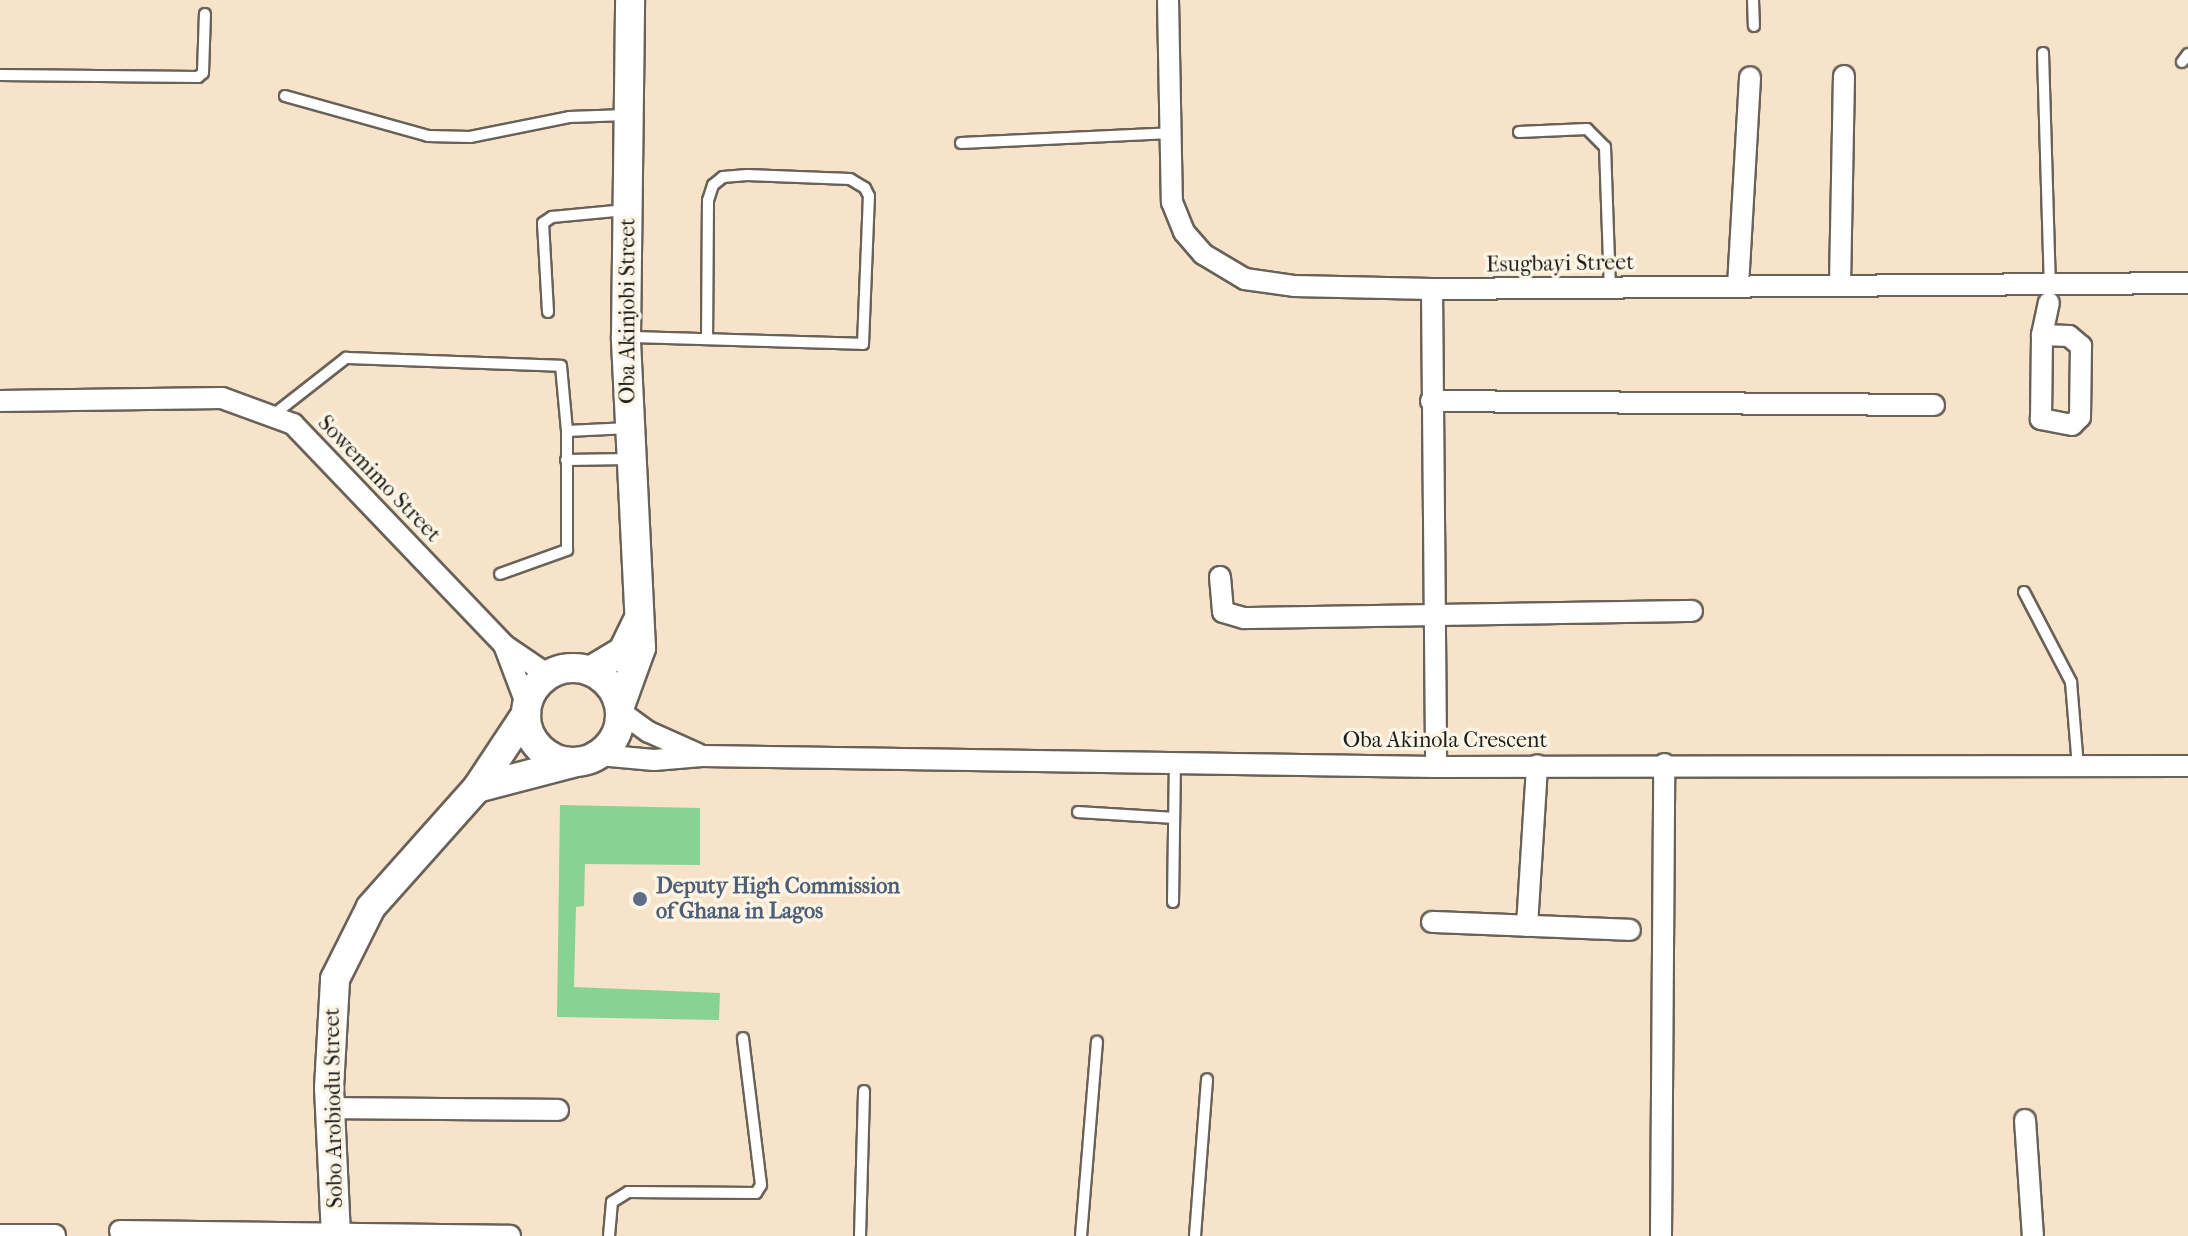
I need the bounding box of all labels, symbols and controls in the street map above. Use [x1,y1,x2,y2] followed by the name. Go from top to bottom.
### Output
[615,218,641,404] street label: Oba Akinjobi Street
[1486,250,1634,278] street label: Esugbayi Street
[312,410,446,548] street label: Sowemimo Street
[1343,728,1547,754] street label: Oba Akinola Crescent
[656,873,900,924] place label: Deputy High Commission of Ghana in Lagos
[631,890,649,908] marker: Deputy High Commission of Ghana in Lagos
[319,1008,349,1208] street label: Sobo Arobiodu Street

